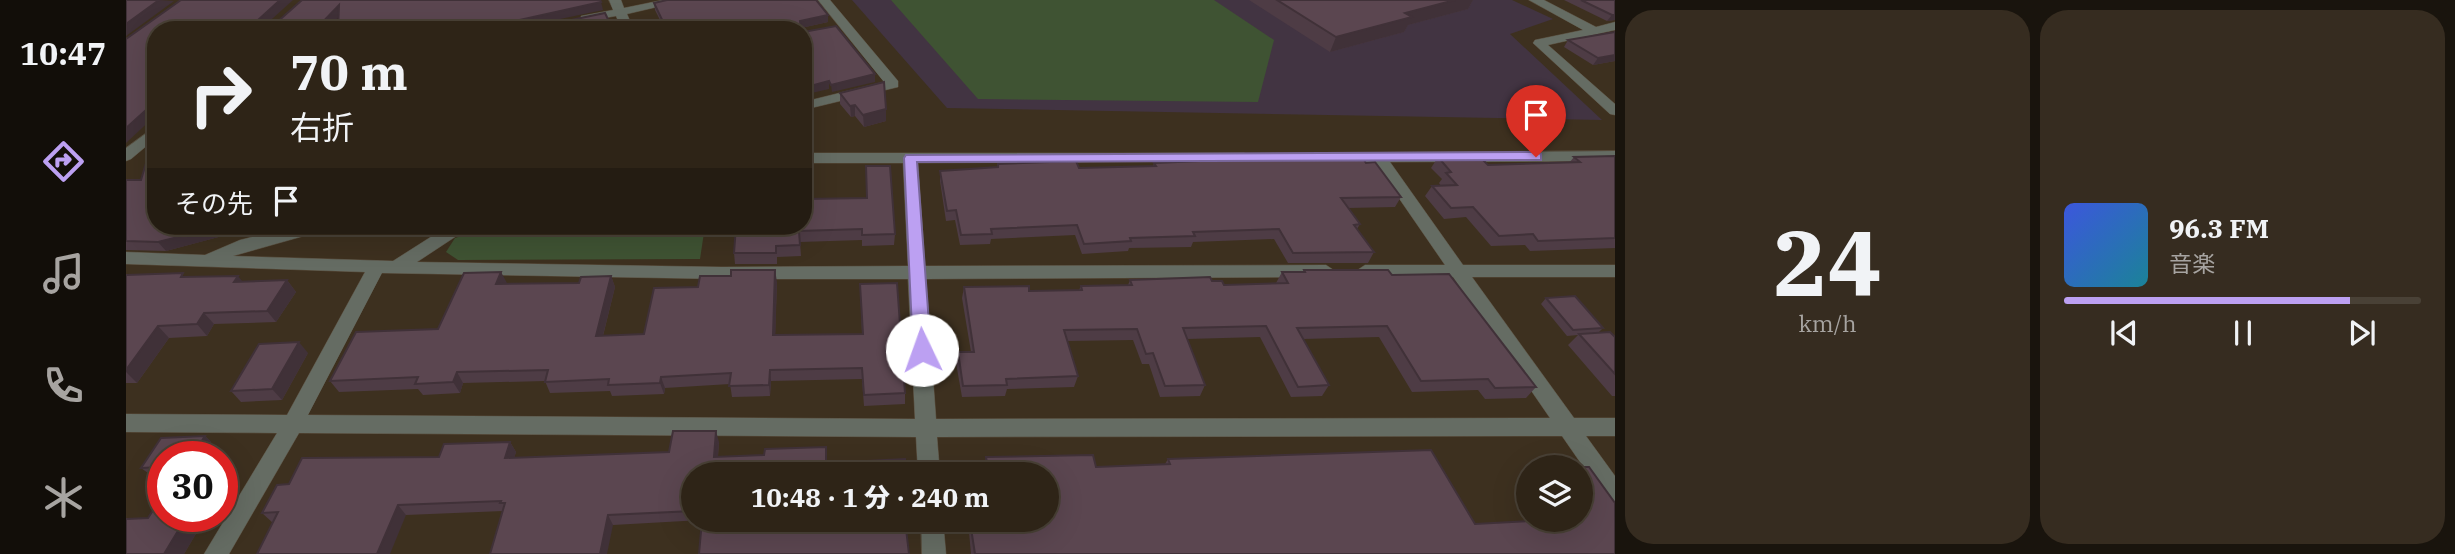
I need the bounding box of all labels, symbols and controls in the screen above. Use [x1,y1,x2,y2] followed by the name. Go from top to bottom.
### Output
[20,32,106,74] text: 10:47
[290,40,408,103] text: 70 m
[175,49,266,140] icon: right
[1506,85,1566,157] pin
[1517,96,1555,134] icon: arrive
[290,106,354,148] text: 右折
[39,137,88,186] icon: directions
[267,182,305,220] icon: arrive
[175,186,253,220] text: その先
[1773,203,1882,321] text: 24
[2169,211,2269,245] text: 96.3 FM
[2169,248,2215,278] text: 音楽
[39,249,88,298] icon: music
[1798,308,1857,338] text: km/h
[885,313,959,387] position arrow
[2105,314,2143,352] icon: previous
[2224,314,2262,352] icon: pause
[2343,314,2381,352] icon: next
[39,361,88,410] icon: phone
[147,441,238,532] speed limit sign: 30
[1516,455,1593,532] map controls
[1516,455,1593,532] button: layers
[39,473,88,522] icon: climate
[751,480,989,514] text: 10:48 · 1 分 · 240 m

